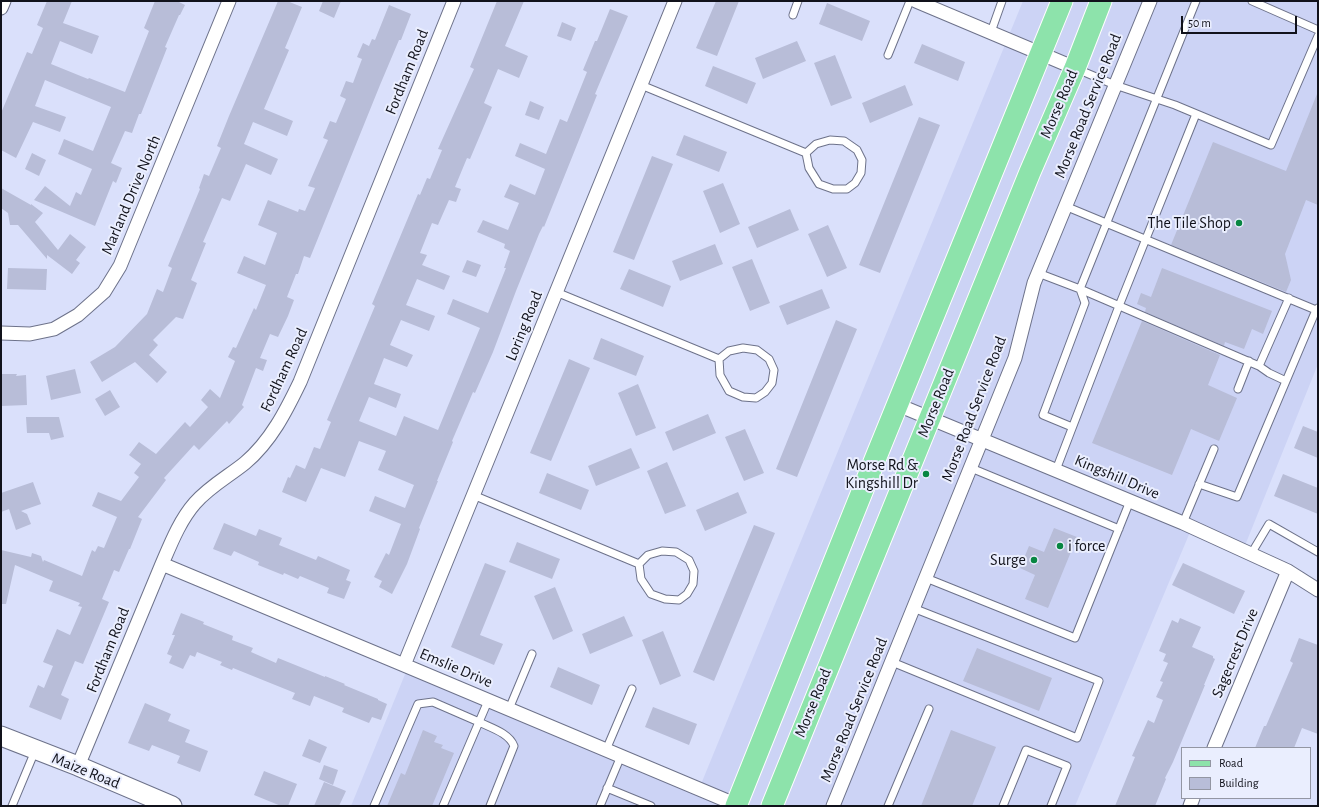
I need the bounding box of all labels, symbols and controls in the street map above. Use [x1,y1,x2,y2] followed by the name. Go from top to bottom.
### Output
[1183,8,1299,34] scale bar
[1188,17,1211,29] text: 50 m
[381,27,433,117] street label: Fordham Road
[1050,31,1126,181] street label: Morse Road Service Road
[1036,67,1082,141] street label: Morse Road
[97,132,165,258] street label: Marland Drive North
[1148,213,1231,233] place label: The Tile Shop
[1234,218,1244,228] marker: The Tile Shop
[501,288,547,364] street label: Loring Road
[256,325,312,415] street label: Fordham Road
[937,334,1011,484] street label: Morse Road Service Road
[913,366,959,440] street label: Morse Road
[1072,450,1162,504] street label: Kingshill Drive
[845,455,918,493] place label: Morse Rd & Kingshill Dr
[921,469,931,479] marker: Morse Rd & Kingshill Dr
[1068,536,1105,556] place label: i force
[1055,541,1065,551] marker: i force
[990,550,1026,570] place label: Surge
[1029,555,1039,565] marker: Surge
[82,605,134,695] street label: Fordham Road
[1208,605,1262,701] street label: Sagecrest Drive
[816,635,892,785] street label: Morse Road Service Road
[417,644,495,692] street label: Emslie Drive
[790,666,836,740] street label: Morse Road
[1181,747,1311,799] legend
[49,749,123,793] street label: Maize Road
[1219,757,1243,769] text: Road
[1219,777,1259,789] text: Building

